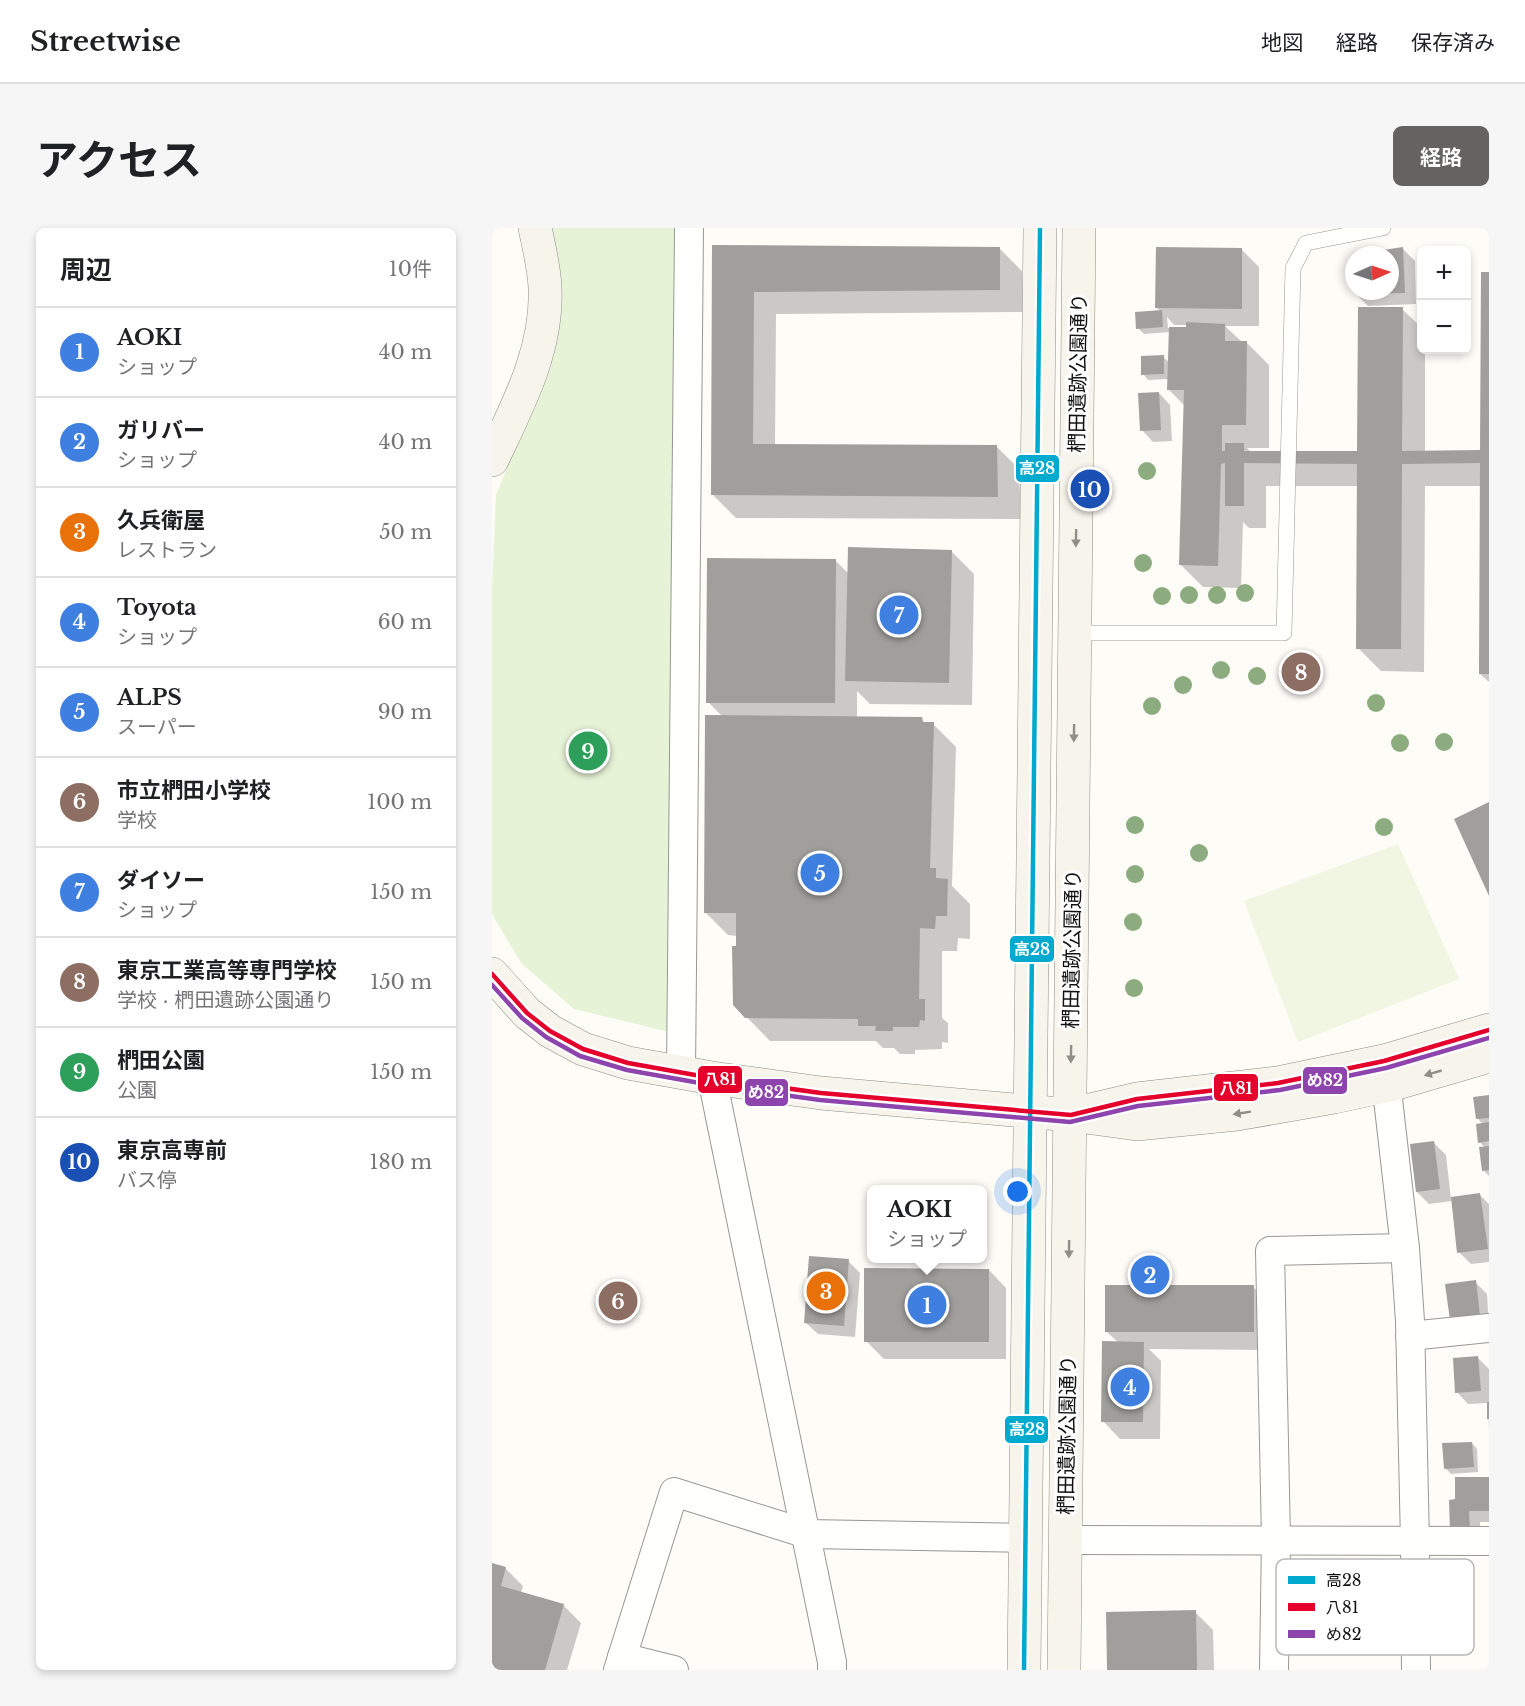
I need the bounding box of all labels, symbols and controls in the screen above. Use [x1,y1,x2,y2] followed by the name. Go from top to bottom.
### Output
[30,24,181,59] text: Streetwise
[1261,30,1303,56] text: 地図
[1336,30,1378,56] text: 経路
[1411,30,1495,56] text: 保存済み
[1393,126,1489,186] button: 経路
[36,134,202,186] text: アクセス
[1345,246,1399,300] north arrow
[1417,246,1471,354] map controls
[1417,246,1471,300] button: +
[60,254,112,286] text: 周辺
[389,257,432,281] text: 10件
[1065,293,1091,453] street label: 椚田遺跡公園通り
[1417,300,1471,354] button: −
[117,324,182,351] text: AOKI
[75,340,84,364] text: 1
[379,340,432,364] text: 40 m
[117,355,197,379] text: ショップ
[117,417,205,444] text: ガリバー
[73,430,86,454] text: 2
[379,430,432,454] text: 40 m
[117,448,197,472] text: ショップ
[1015,454,1060,483] line badge: 高28
[1019,458,1055,478] text: 高28
[1070,466,1110,512] pin: 10
[117,507,205,534] text: 久兵衛屋
[73,520,86,544] text: 3
[379,520,432,544] text: 50 m
[1071,529,1081,548] one-way arrow
[117,538,217,562] text: レストラン
[880,592,918,638] pin: 7
[117,594,197,621] text: Toyota
[73,610,86,634] text: 4
[378,610,432,634] text: 60 m
[117,625,197,649] text: ショップ
[1282,650,1320,694] pin: 8
[117,684,182,711] text: ALPS
[74,700,85,724] text: 5
[378,700,432,724] text: 90 m
[117,715,197,739] text: スーパー
[1069,724,1079,743] one-way arrow
[568,728,608,774] pin: 9
[117,777,271,804] text: 市立椚田小学校
[73,790,86,814] text: 6
[367,790,432,814] text: 100 m
[117,808,157,832] text: 学校
[800,850,840,896] pin: 5
[117,867,205,894] text: ダイソー
[1059,869,1085,1029] street label: 椚田遺跡公園通り
[74,880,85,904] text: 7
[370,880,432,904] text: 150 m
[117,898,197,922] text: ショップ
[1009,935,1055,963] line badge: 高28
[1014,939,1050,959] text: 高28
[117,957,337,984] text: 東京工業高等専門学校
[73,970,86,994] text: 8
[370,970,432,994] text: 150 m
[117,988,334,1012] text: 学校 · 椚田遺跡公園通り
[1066,1045,1076,1064] one-way arrow
[117,1047,205,1074] text: 椚田公園
[73,1060,86,1084] text: 9
[370,1060,432,1084] text: 150 m
[697,1065,743,1094] line badge: 八81
[1302,1066,1348,1095] line badge: め82
[703,1069,737,1089] text: 八81
[1424,1069,1442,1078] one-way arrow
[1307,1070,1343,1090] text: め82
[1213,1073,1259,1102] line badge: 八81
[117,1078,157,1102] text: 公園
[744,1078,789,1107] line badge: め82
[1219,1078,1253,1098] text: 八81
[748,1082,784,1102] text: め82
[1233,1109,1252,1118] one-way arrow
[117,1137,227,1164] text: 東京高専前
[68,1150,91,1174] text: 10
[369,1150,432,1174] text: 180 m
[117,1168,177,1192] text: バス停
[1003,1177,1032,1206] your location
[867,1185,987,1263] popup
[887,1196,952,1223] text: AOKI
[887,1227,967,1251] text: ショップ
[1064,1240,1074,1259] one-way arrow
[1130,1252,1170,1298] pin: 2
[806,1268,846,1314] pin: 3
[598,1278,638,1324] pin: 6
[908,1282,946,1328] pin: 1
[1054,1355,1080,1515] street label: 椚田遺跡公園通り
[1110,1364,1150,1410] pin: 4
[1004,1415,1049,1444] line badge: 高28
[1009,1419,1045,1439] text: 高28
[1276,1559,1474,1655] legend
[1326,1570,1362,1590] text: 高28
[1326,1597,1359,1617] text: 八81
[1326,1624,1362,1644] text: め82

